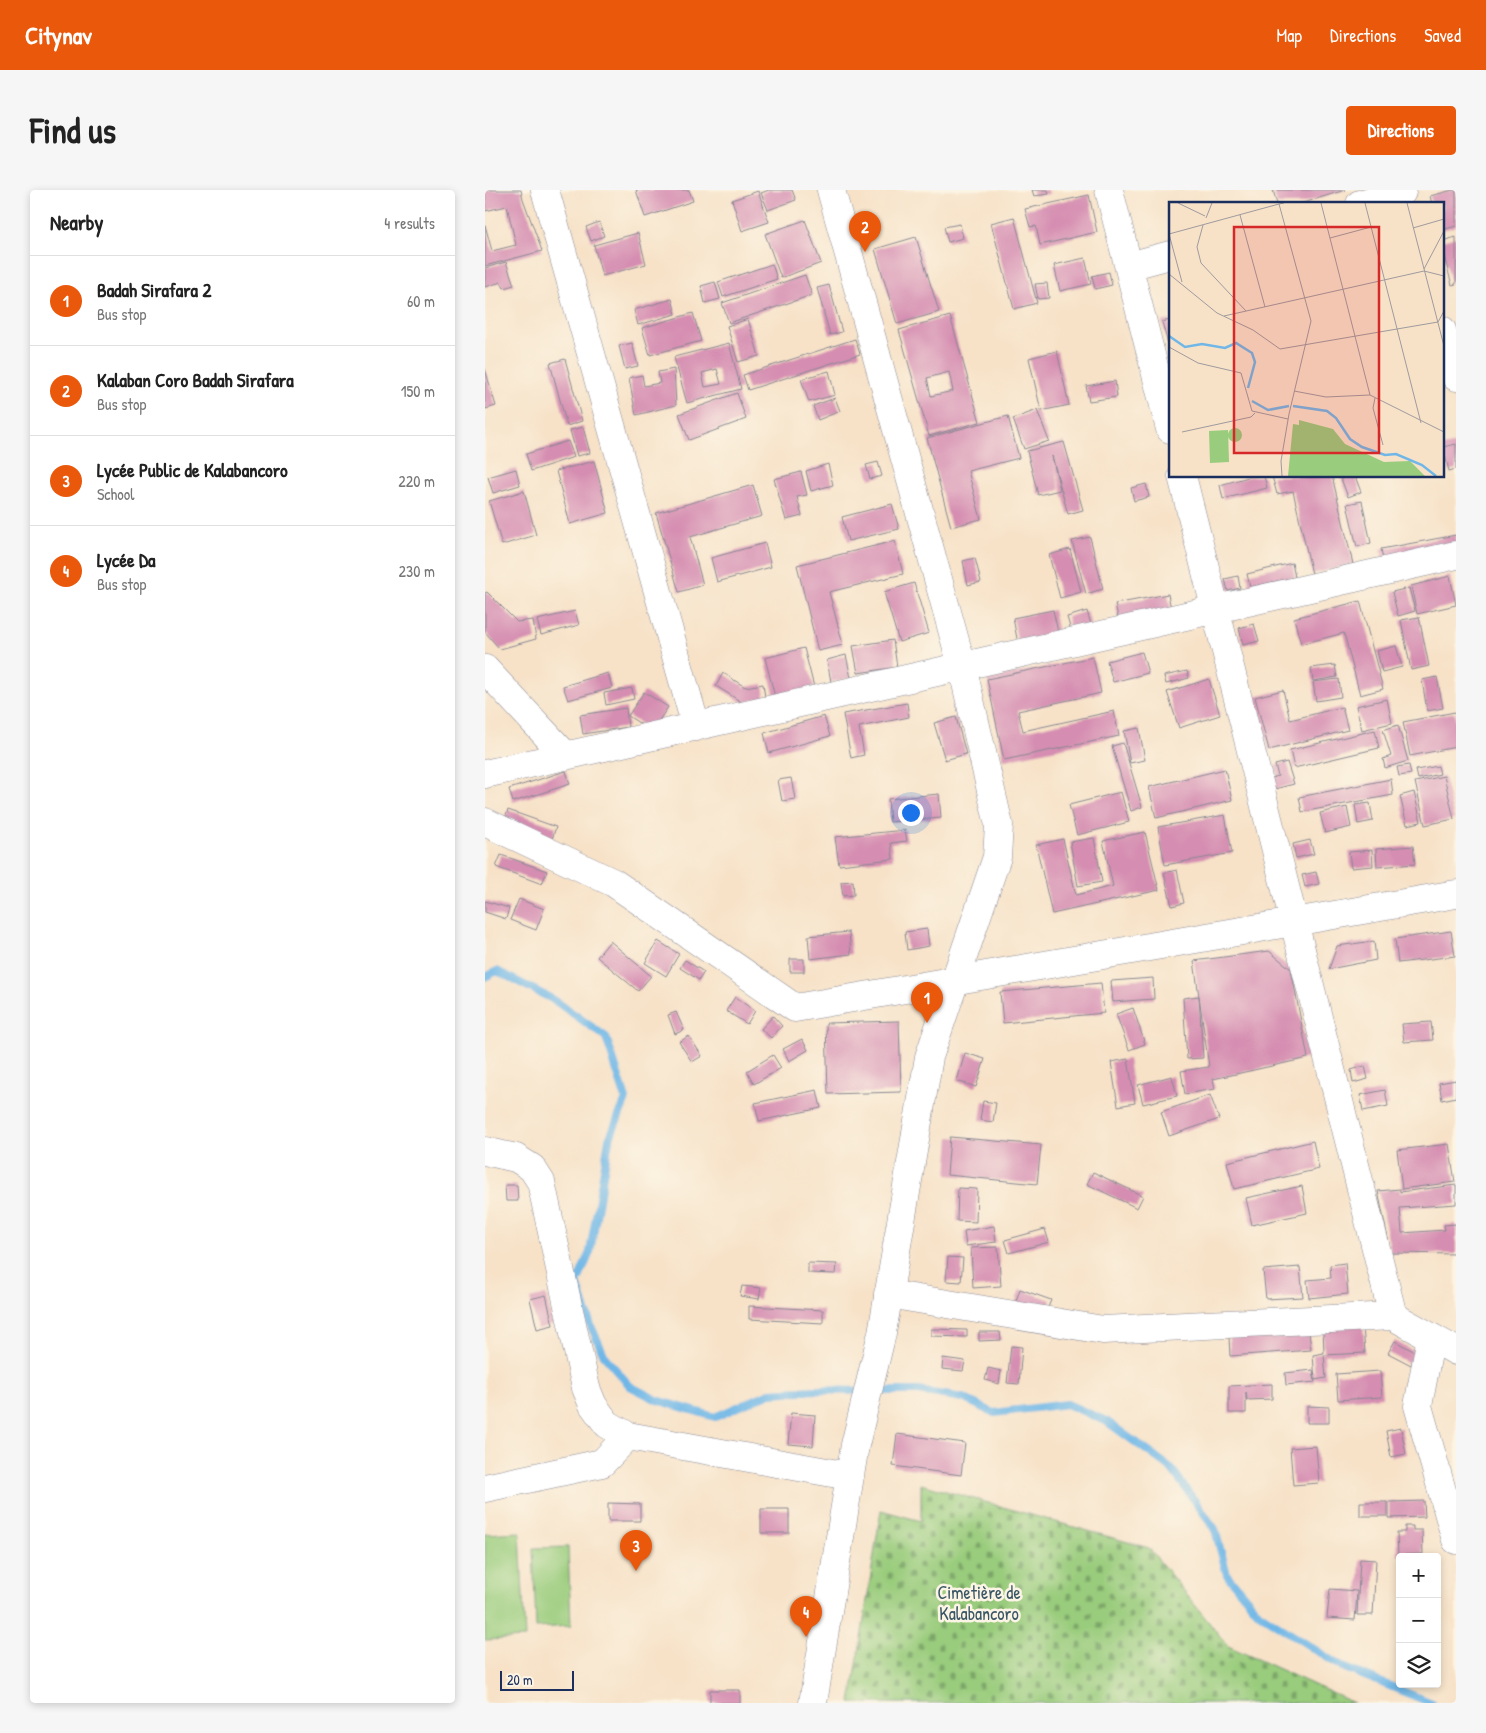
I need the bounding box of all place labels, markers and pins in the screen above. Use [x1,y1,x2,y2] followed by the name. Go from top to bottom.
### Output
[849,211,881,252] pin: 2
[911,982,943,1023] pin: 1
[620,1530,652,1571] pin: 3
[790,1596,822,1637] pin: 4

